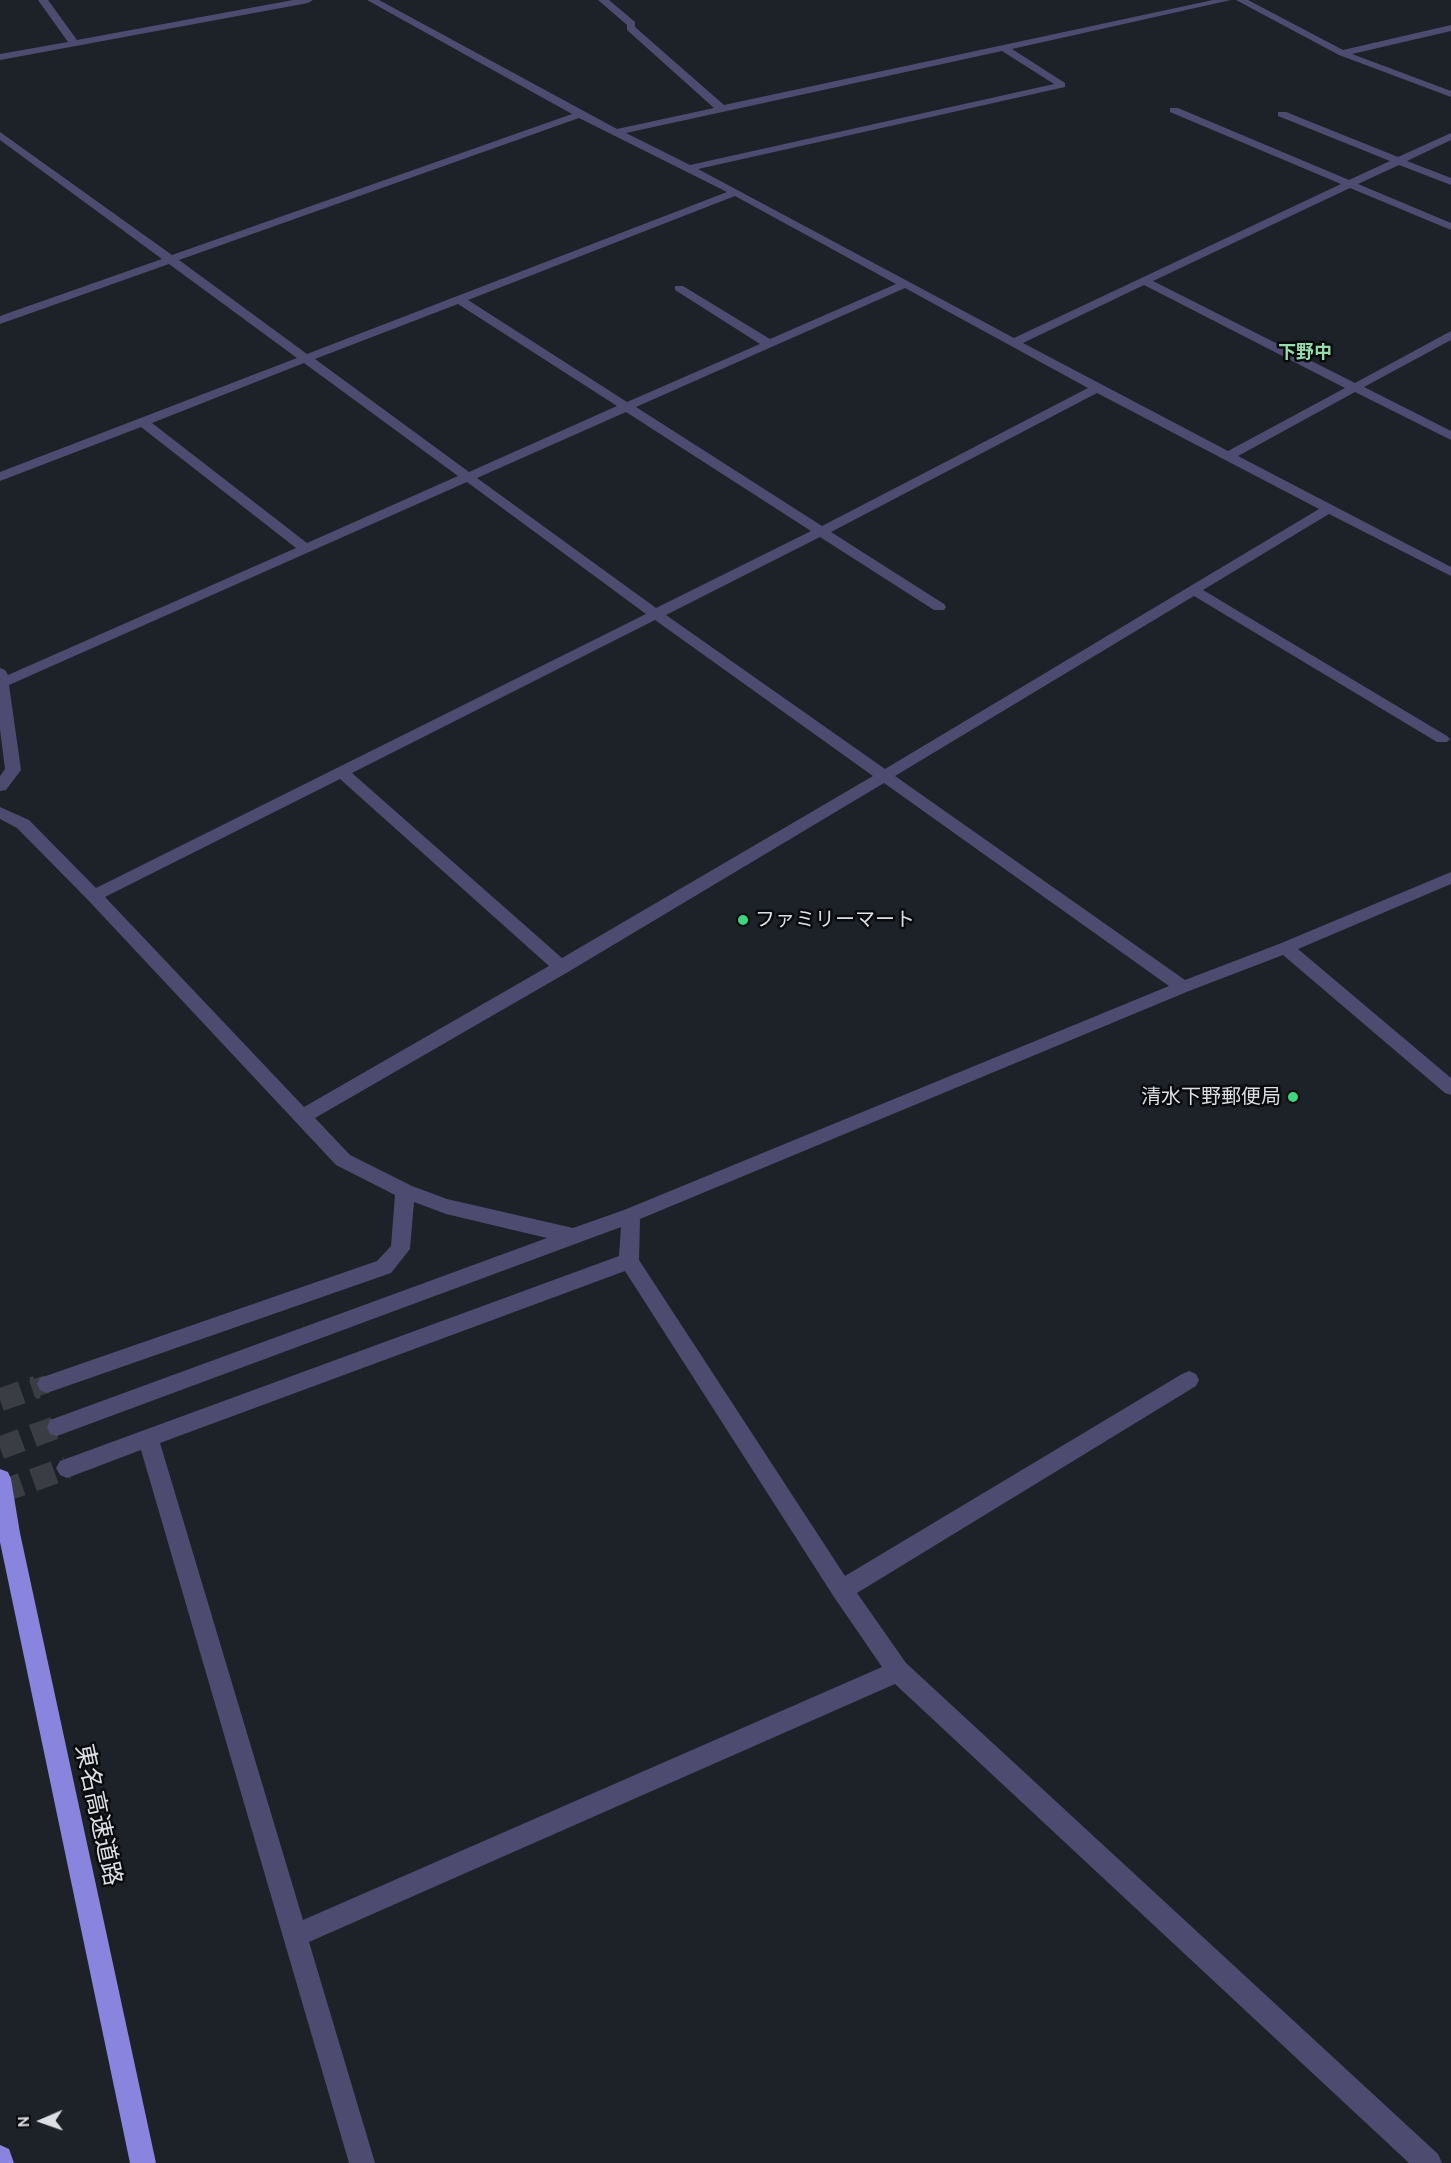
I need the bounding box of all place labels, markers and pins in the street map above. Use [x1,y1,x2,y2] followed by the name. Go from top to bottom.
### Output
[755,908,915,932] place label: ファミリーマート
[736,913,750,927] marker: ファミリーマート
[1141,1085,1281,1109] place label: 清水下野郵便局
[1286,1090,1300,1104] marker: 清水下野郵便局

